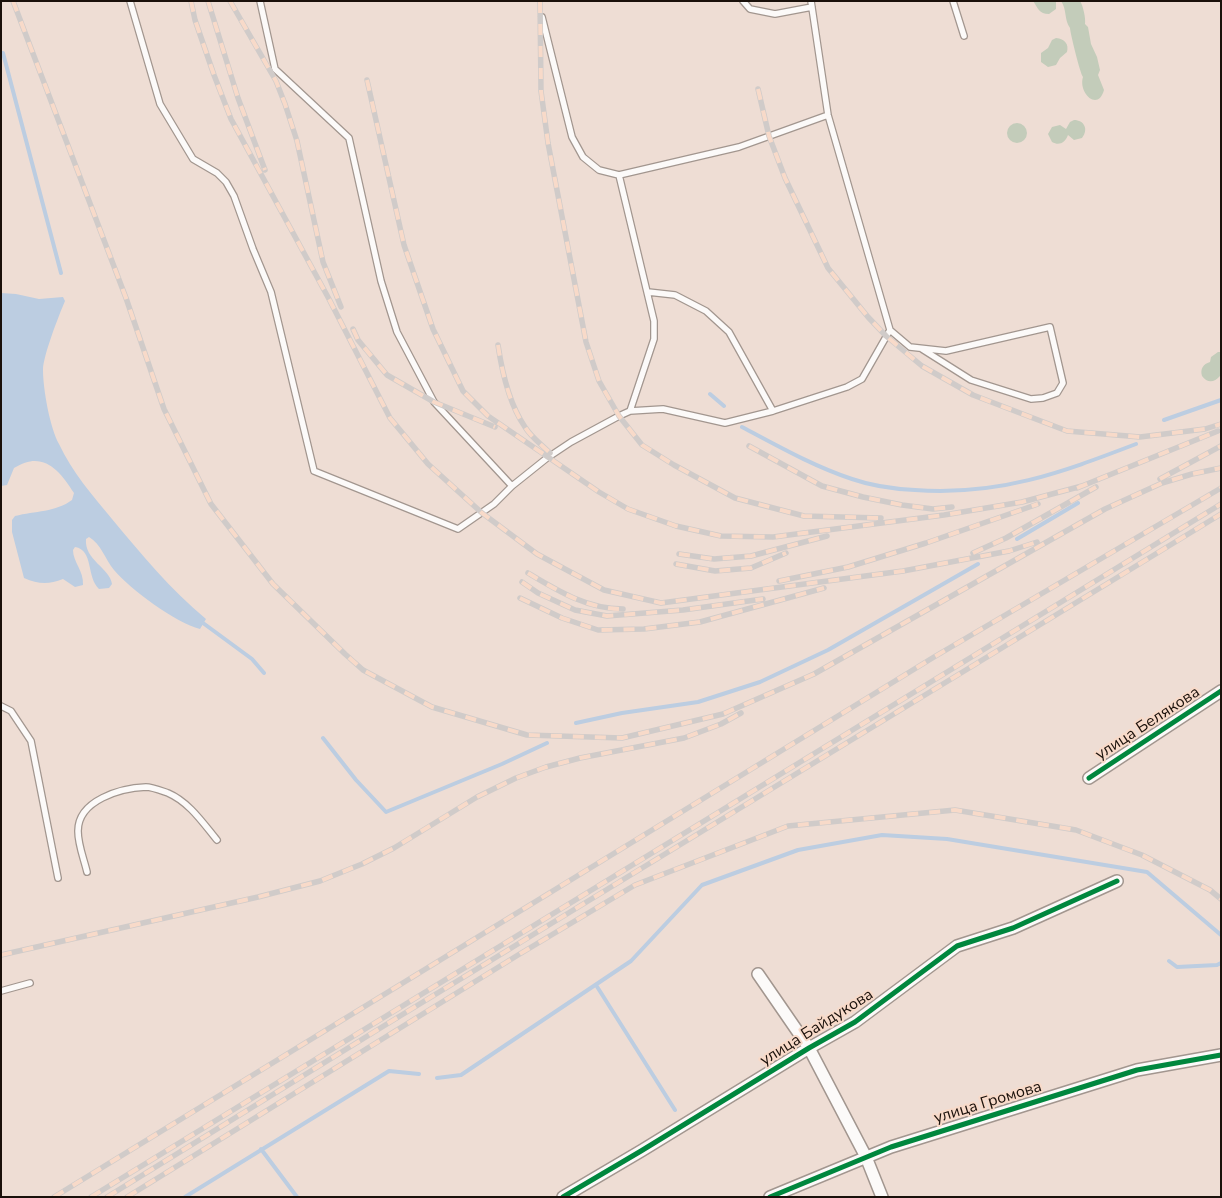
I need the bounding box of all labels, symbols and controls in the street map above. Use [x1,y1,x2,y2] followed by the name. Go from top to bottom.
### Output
[1092,683,1204,765] street label: улица Белякова
[757,985,877,1071] street label: улица Байдукова
[932,1077,1044,1129] street label: улица Громова

